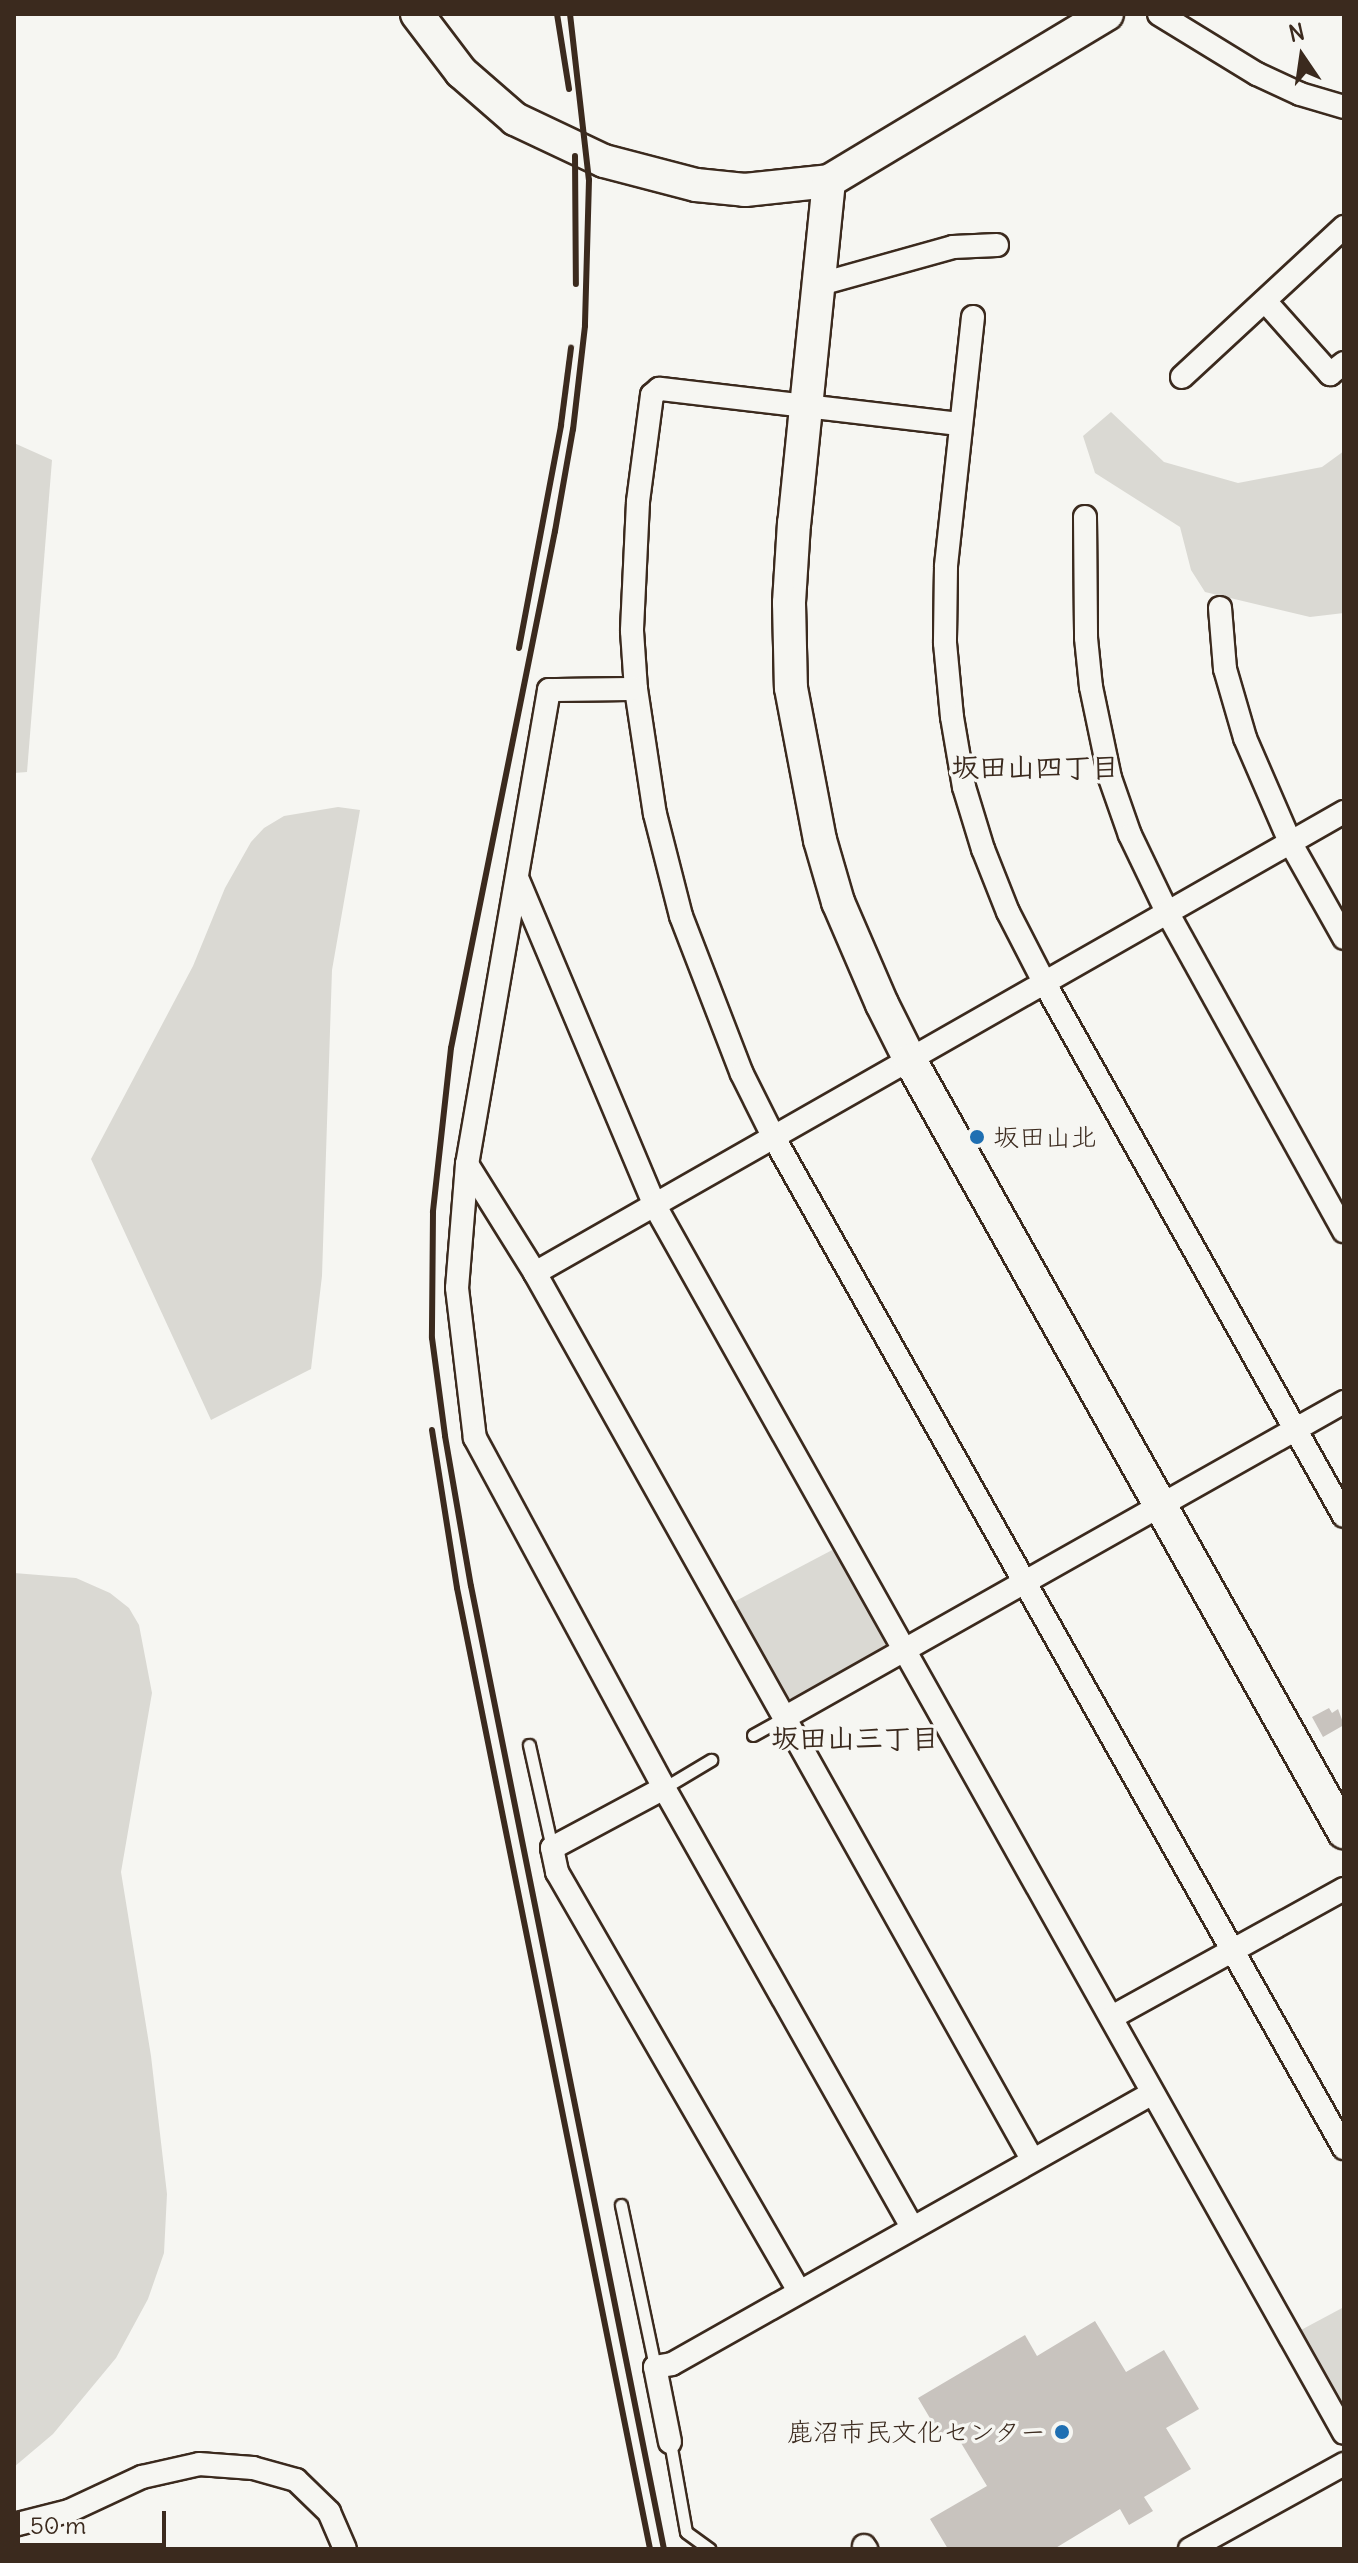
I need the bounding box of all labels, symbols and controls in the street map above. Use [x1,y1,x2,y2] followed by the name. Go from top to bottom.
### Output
[1262,16,1342,96] north arrow
[1286,17,1307,48] text: N
[951,750,1119,784] district label: 坂田山四丁目
[993,1121,1097,1153] place label: 坂田山北
[968,1128,986,1146] marker: 坂田山北
[771,1721,939,1755] district label: 坂田山三丁目
[786,2416,1046,2448] place label: 鹿沼市民文化センター
[1053,2423,1071,2441] marker: 鹿沼市民文化センター
[20,2495,170,2545] scale bar
[30,2510,86,2540] text: 50 m

